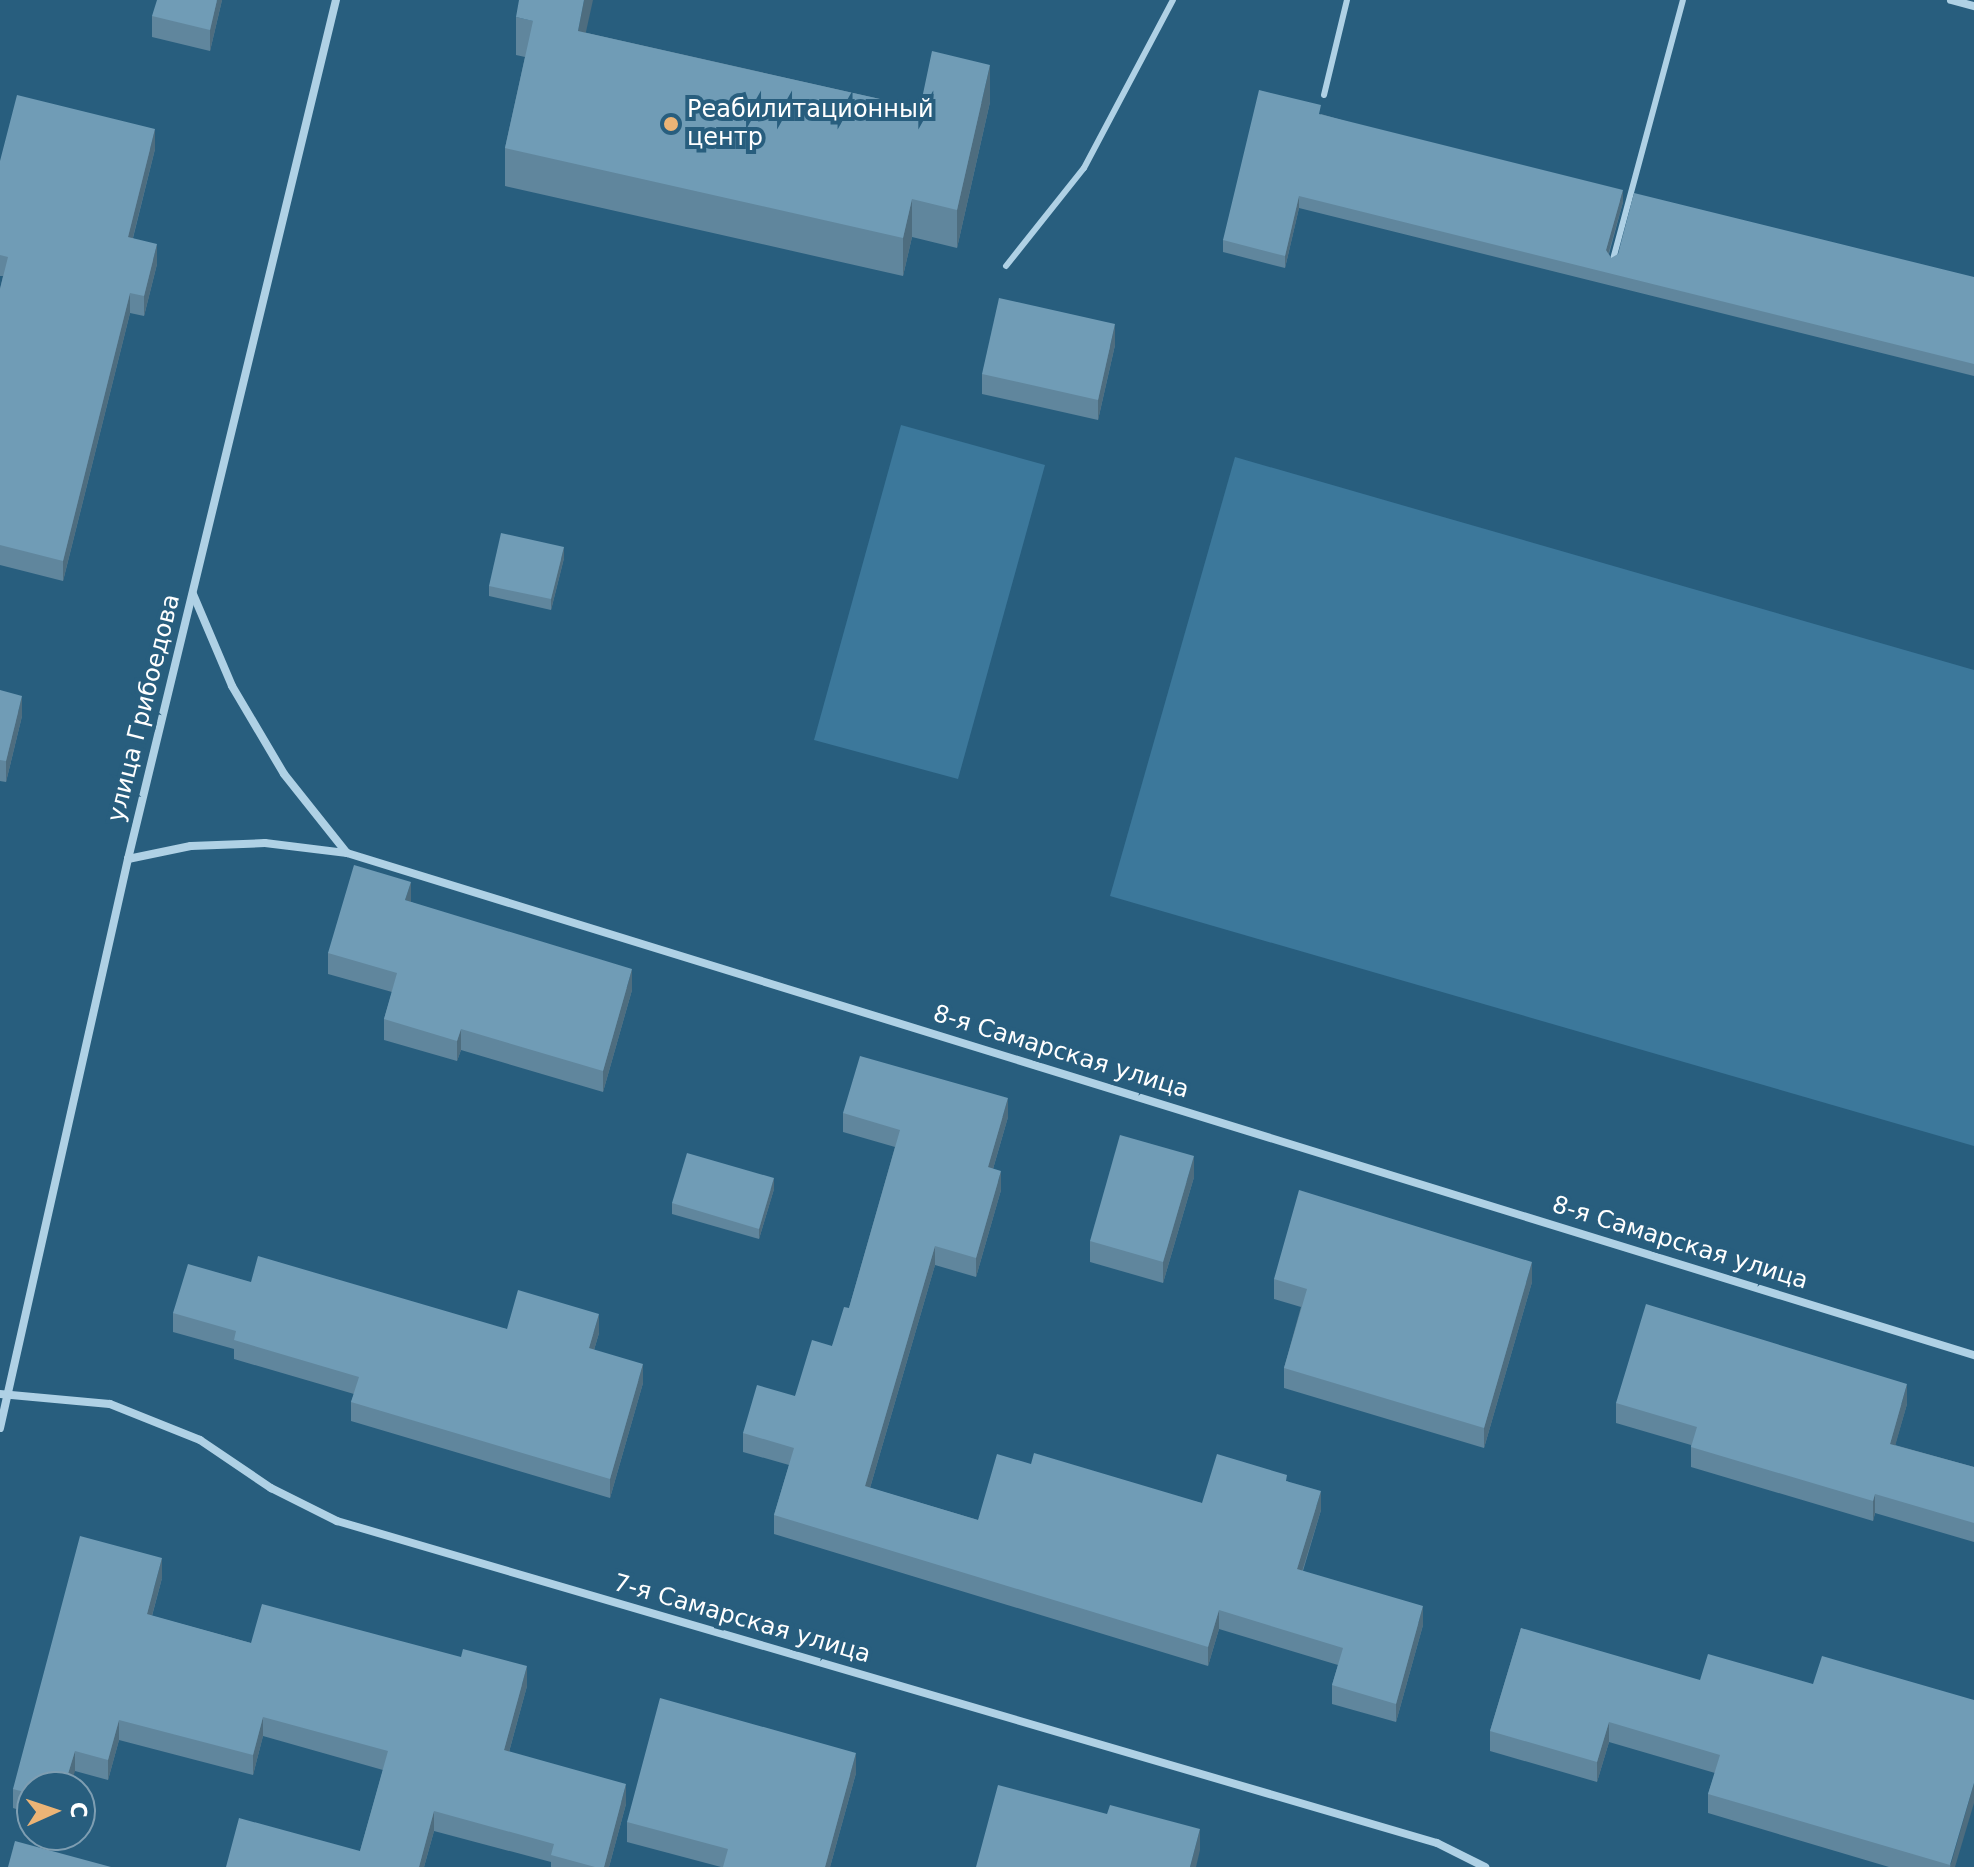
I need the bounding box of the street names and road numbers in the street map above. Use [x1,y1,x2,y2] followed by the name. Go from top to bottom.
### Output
[102,591,186,825] street label: улица Грибоедова
[930,999,1192,1105] street label: 8-я Самарская улица
[1549,1190,1811,1296] street label: 8-я Самарская улица
[610,1568,874,1670] street label: 7-я Самарская улица

